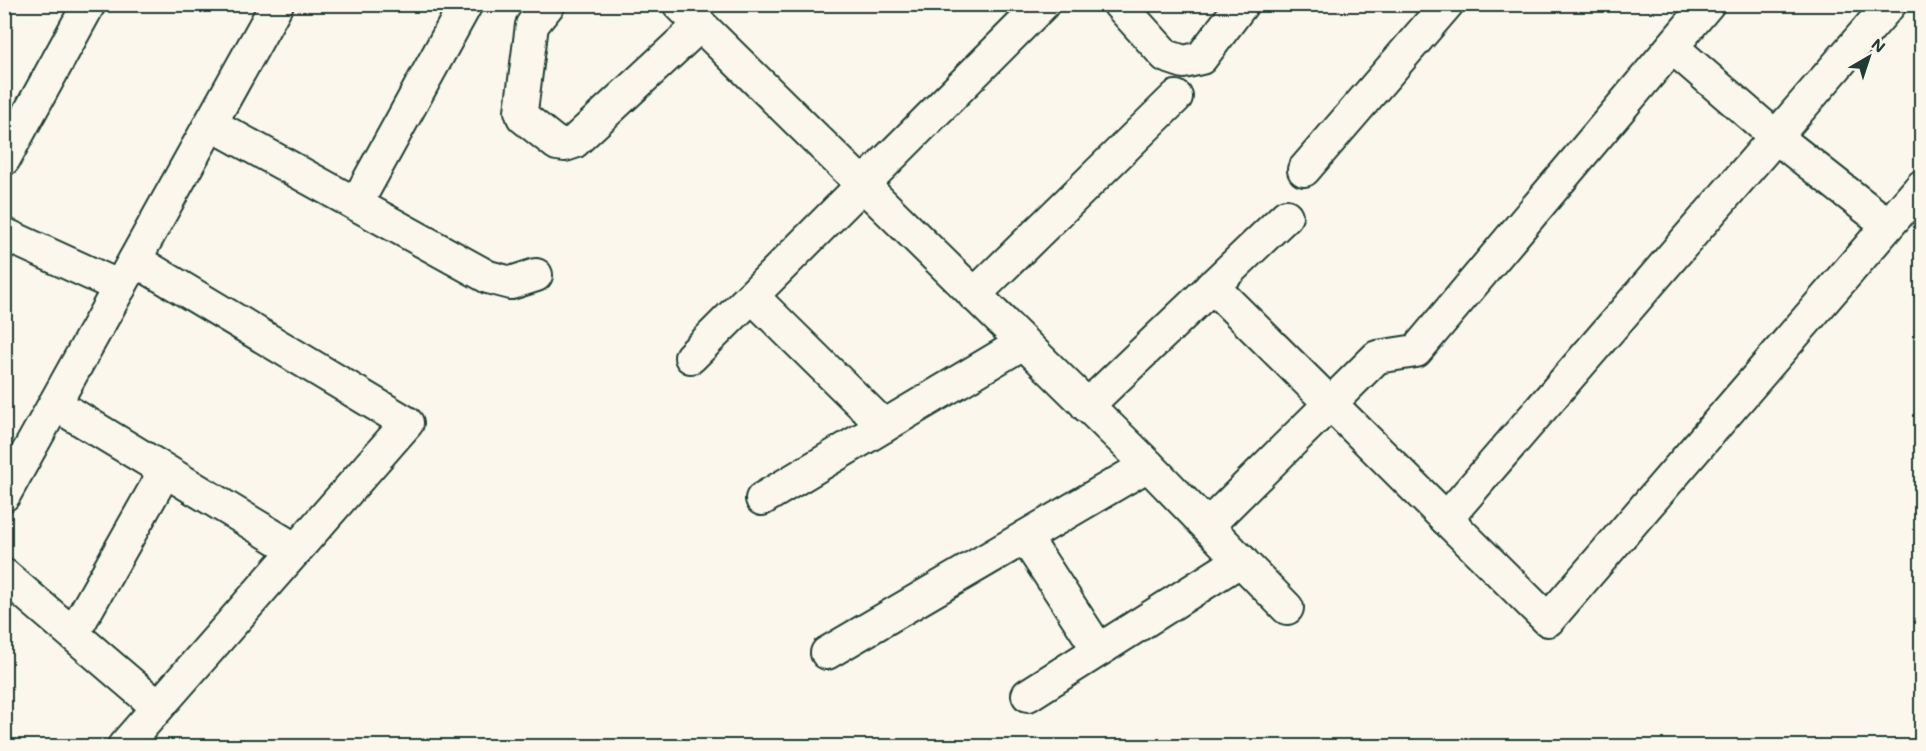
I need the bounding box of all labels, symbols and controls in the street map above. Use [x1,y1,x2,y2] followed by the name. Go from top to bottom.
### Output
[1839,27,1899,87] north arrow
[1867,33,1890,57] text: N

